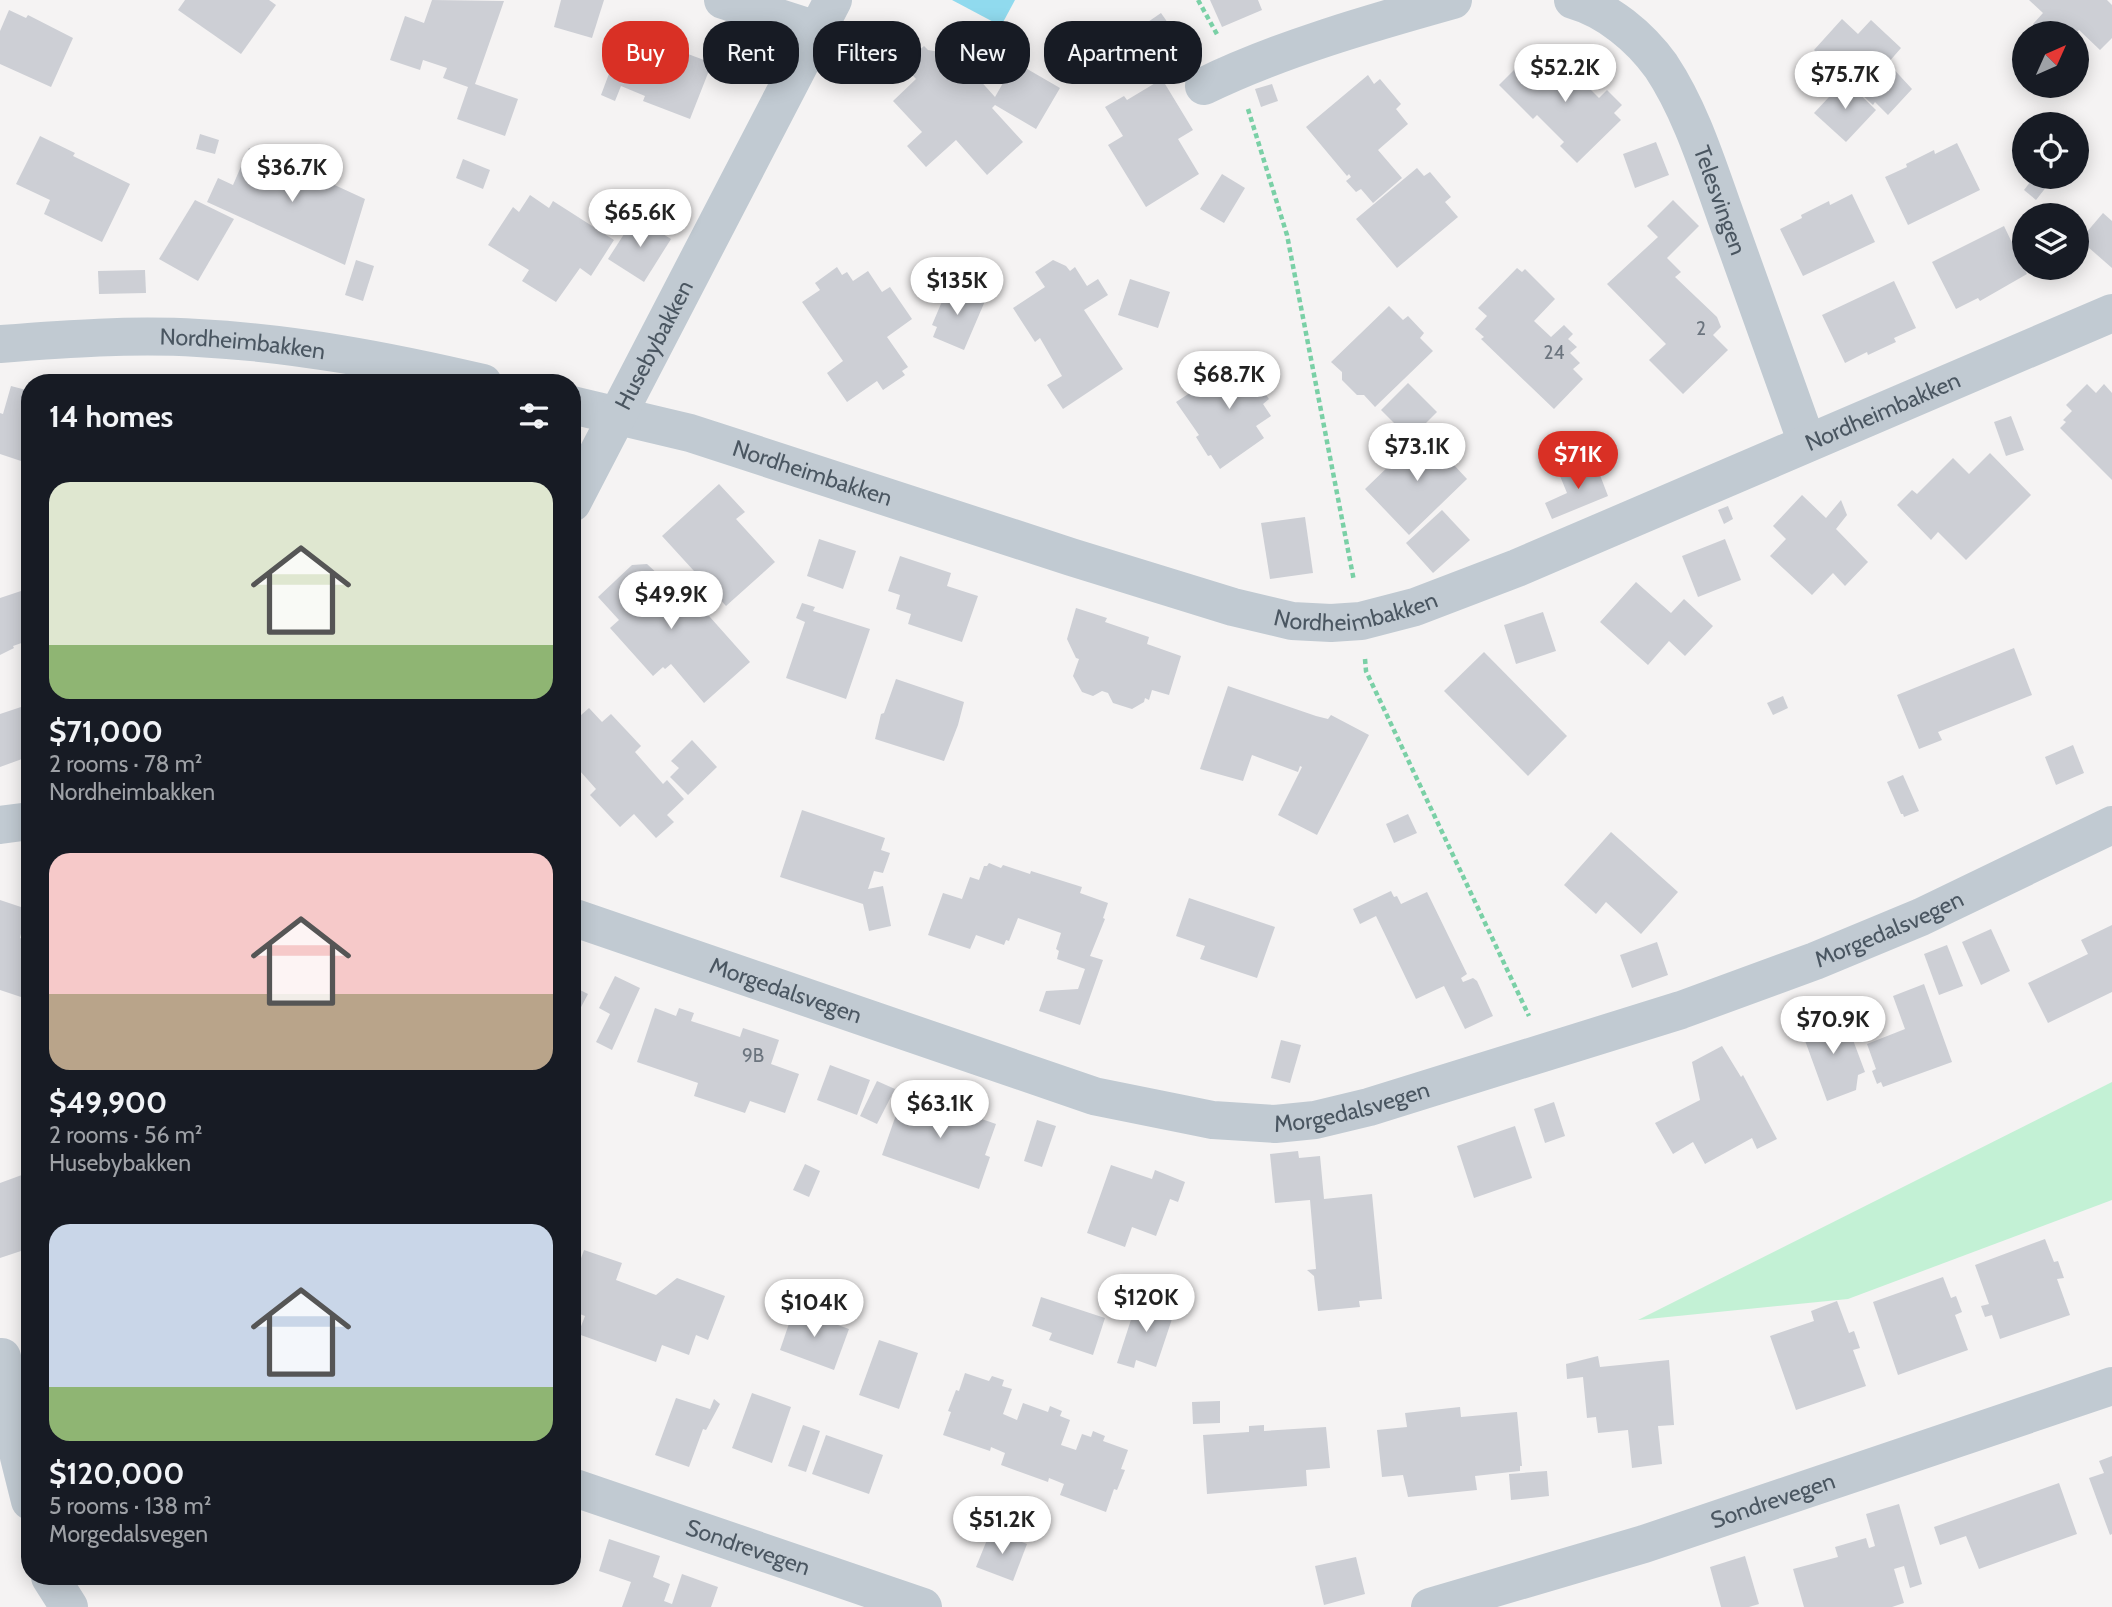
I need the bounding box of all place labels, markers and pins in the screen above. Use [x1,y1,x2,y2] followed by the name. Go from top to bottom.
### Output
[1508,44,1622,104] pin: $52.2K
[1788,52,1902,111] pin: $75.7K
[235,144,349,204] pin: $36.7K
[583,190,697,249] pin: $65.6K
[908,258,1006,317] pin: $135K
[1172,352,1286,411] pin: $68.7K
[1360,424,1474,483] pin: $73.1K
[1537,432,1619,491] pin: $71K
[614,572,728,631] pin: $49.9K
[1776,996,1890,1056] pin: $70.9K
[883,1080,997,1140] pin: $63.1K
[1097,1274,1195,1334] pin: $120K
[765,1280,863,1339] pin: $104K
[945,1496,1059,1556] pin: $51.2K

